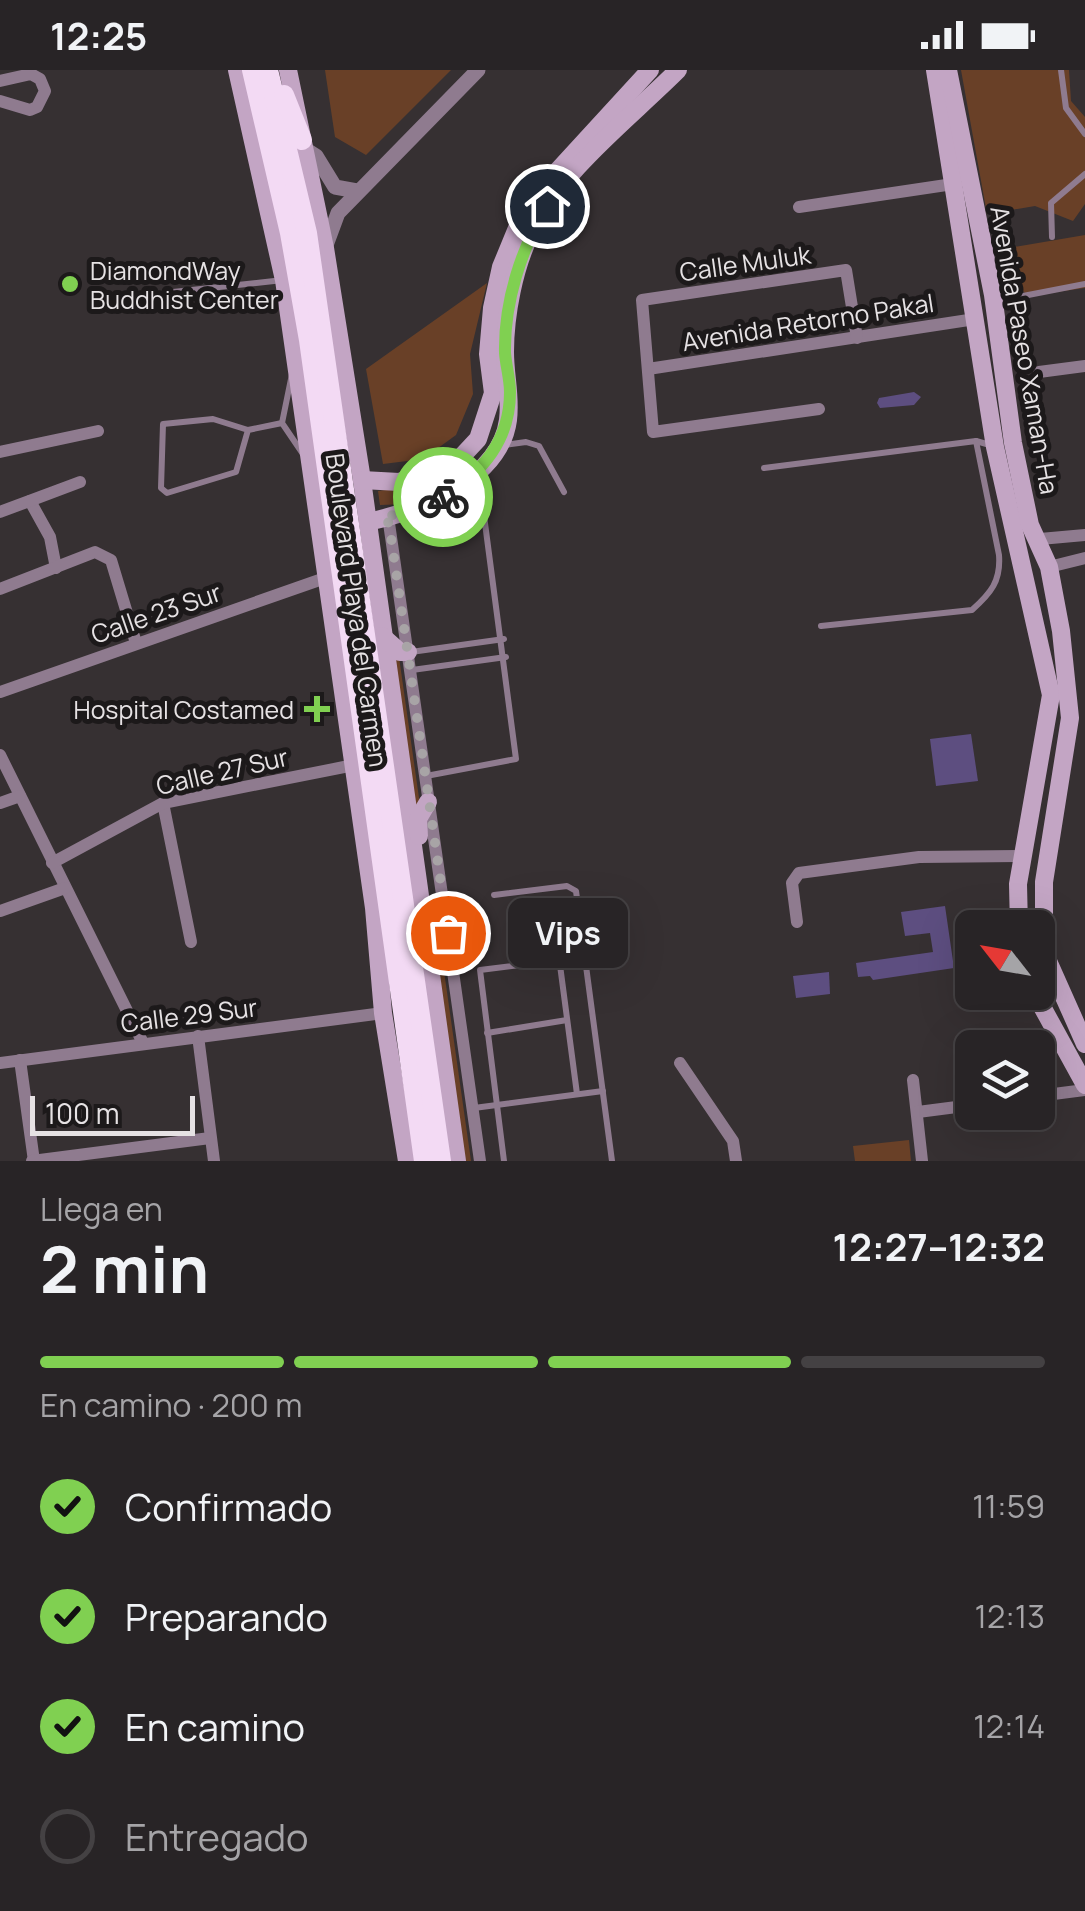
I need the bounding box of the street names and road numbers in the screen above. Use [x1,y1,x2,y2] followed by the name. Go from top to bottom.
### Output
[982,203,1068,497] street label: Avenida Paseo Xaman-Ha
[677,236,813,290] street label: Calle Muluk
[680,285,936,359] street label: Avenida Retorno Pakal
[318,451,396,769] street label: Boulevard Playa del Carmen
[86,574,226,652] street label: Calle 23 Sur
[153,739,291,803] street label: Calle 27 Sur
[119,989,259,1041] street label: Calle 29 Sur

